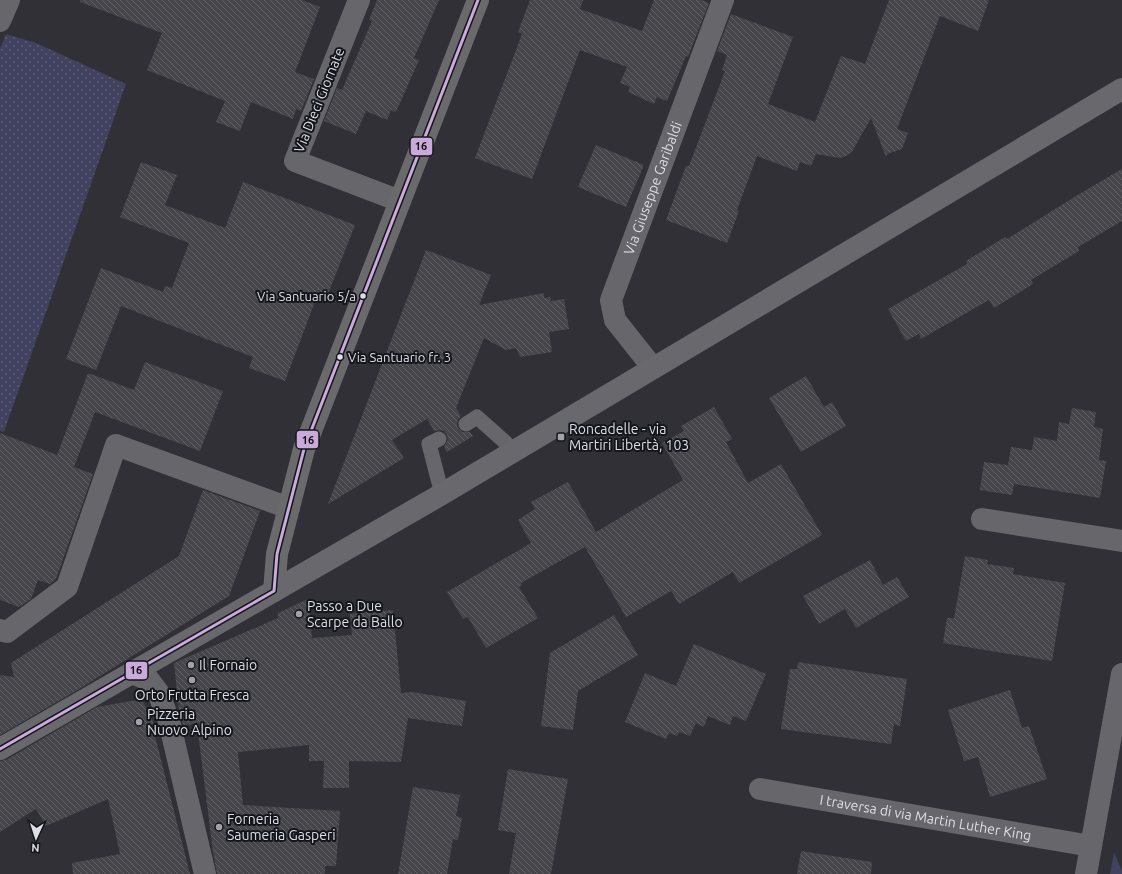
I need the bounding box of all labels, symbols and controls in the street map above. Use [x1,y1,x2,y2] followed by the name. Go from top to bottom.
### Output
[291,45,347,155] street label: Via Dieci Giornate
[621,119,685,257] street label: Via Giuseppe Garibaldi
[410,137,433,156] line badge: 16
[415,140,427,152] text: 16
[257,289,356,303] place label: Via Santuario 5/a
[358,291,368,301] marker: Via Santuario 5/a
[348,350,451,364] place label: Via Santuario fr. 3
[335,352,345,362] marker: Via Santuario fr. 3
[569,421,689,453] place label: Roncadelle - via Martiri Libertà, 103
[296,430,319,449] line badge: 16
[556,432,566,442] marker: Roncadelle - via Martiri Libertà, 103
[302,434,314,446] text: 16
[307,598,403,630] place label: Passo a Due Scarpe da Ballo
[294,609,304,619] marker: Passo a Due Scarpe da Ballo
[199,657,257,673] place label: Il Fornaio
[186,660,196,670] marker: Il Fornaio
[125,661,148,680] line badge: 16
[130,664,142,676] text: 16
[187,675,197,685] marker: Orto Frutta Fresca
[135,687,249,703] place label: Orto Frutta Fresca
[147,706,232,738] place label: Pizzeria Nuovo Alpino
[134,717,144,727] marker: Pizzeria Nuovo Alpino
[818,791,1033,844] street label: I traversa di via Martin Luther King
[227,811,336,843] place label: Forneria Saumeria Gasperi
[16,818,56,858] north arrow
[214,822,224,832] marker: Forneria Saumeria Gasperi
[31,842,40,854] text: N

